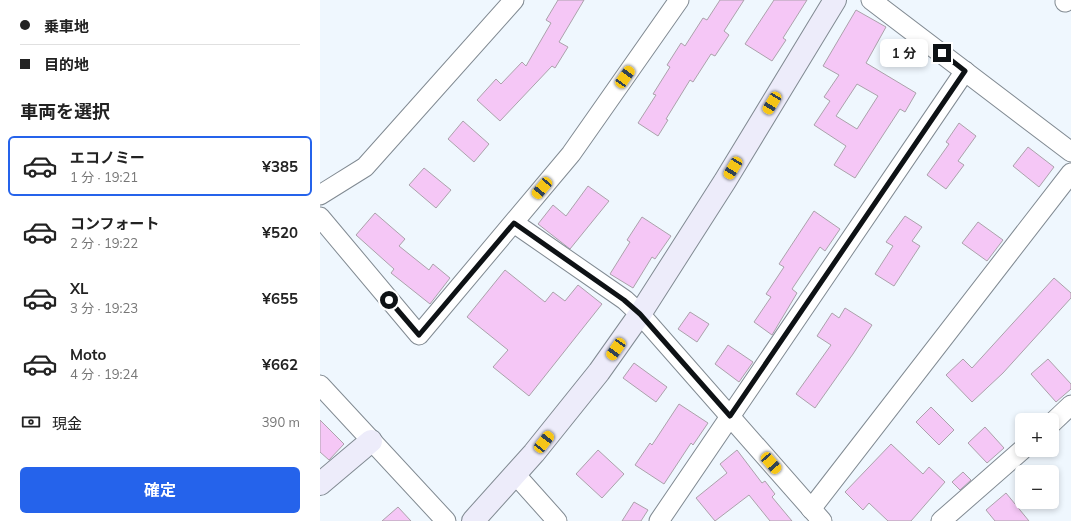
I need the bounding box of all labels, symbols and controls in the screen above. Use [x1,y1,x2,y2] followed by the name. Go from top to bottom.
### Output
[44,17,89,36] text: 乗車地
[880,39,928,67] callout: 1 分
[933,44,951,62] route end
[892,45,916,61] text: 1 分
[44,55,89,74] text: 目的地
[613,64,637,90] car
[761,90,783,116] car
[20,100,110,123] text: 車両を選択
[22,148,58,184] icon: car
[70,148,145,167] text: エコノミー
[722,155,744,181] car
[262,157,298,176] text: ¥385
[70,169,138,185] text: 1 分 · 19:21
[530,175,554,201] car
[22,214,58,250] icon: car
[70,214,160,233] text: コンフォート
[262,223,298,242] text: ¥520
[70,235,138,251] text: 2 分 · 19:22
[70,279,88,298] text: XL
[22,280,58,316] icon: car
[262,289,298,308] text: ¥655
[380,291,398,309] route start
[70,300,138,316] text: 3 分 · 19:23
[604,336,628,362] car
[70,345,106,364] text: Moto
[22,346,58,382] icon: car
[262,355,298,374] text: ¥662
[70,366,138,382] text: 4 分 · 19:24
[20,411,42,433] icon: cash
[1015,413,1059,509] map controls
[1015,413,1059,457] button: +
[52,414,82,433] text: 現金
[262,414,300,430] text: 390 m
[532,429,556,455] car
[759,450,783,476] car
[1015,465,1059,509] button: −
[20,467,300,513] button: 確定

